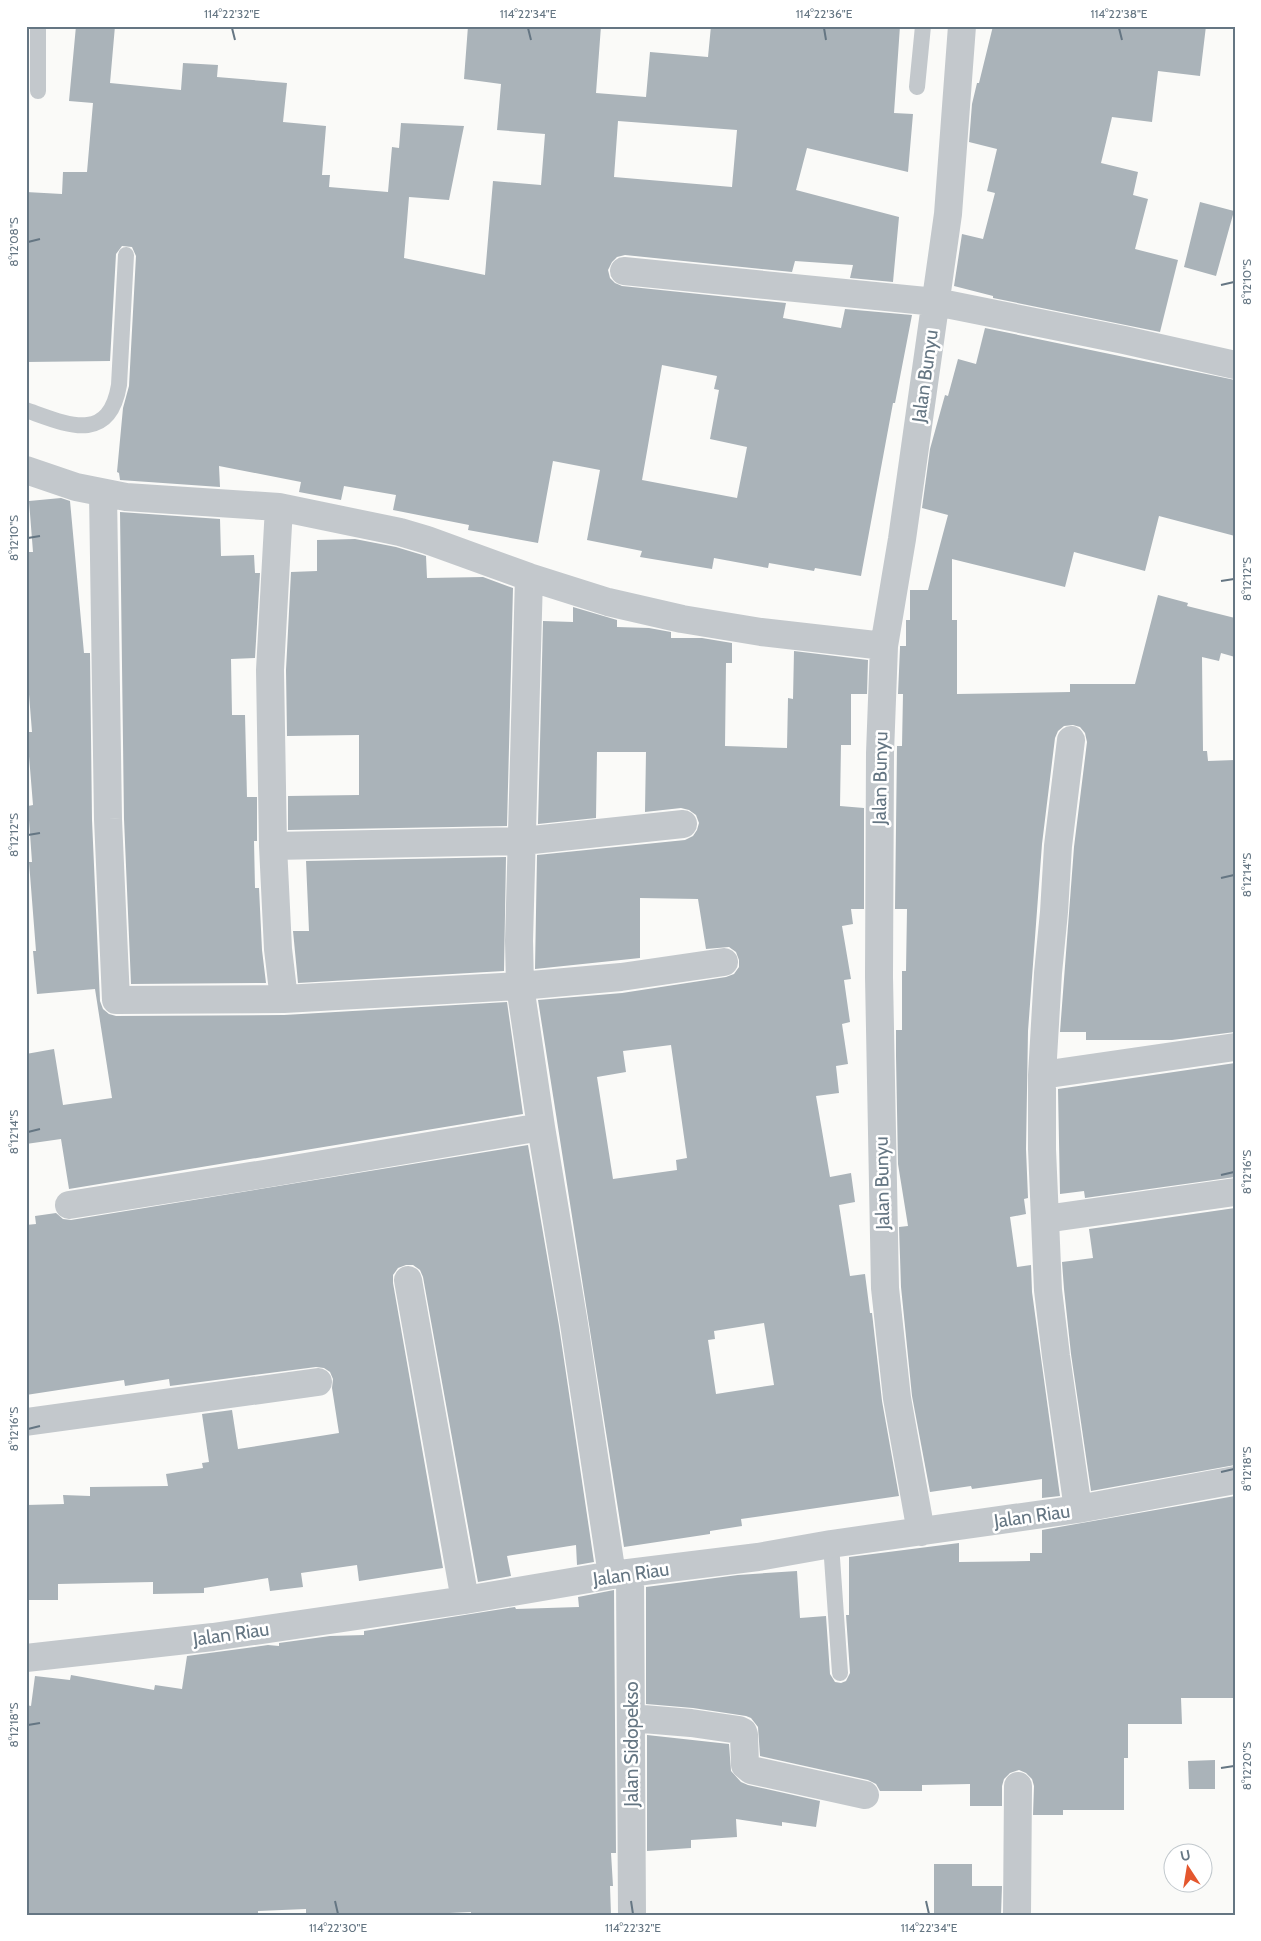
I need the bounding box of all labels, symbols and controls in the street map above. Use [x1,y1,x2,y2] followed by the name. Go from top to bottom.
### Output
[204,6,260,21] text: 114°22'32"E
[500,6,557,21] text: 114°22'34"E
[796,6,853,21] text: 114°22'36"E
[1090,6,1148,21] text: 114°22'38"E
[6,217,21,267] text: 8°12'08"S
[1239,259,1254,305] text: 8°12'10"S
[907,328,943,425] street label: Jalan Bunyu
[6,515,21,561] text: 8°12'10"S
[1239,557,1254,601] text: 8°12'12"S
[868,731,892,826] street label: Jalan Bunyu
[6,813,21,857] text: 8°12'12"S
[1239,853,1254,897] text: 8°12'14"S
[6,1110,21,1154] text: 8°12'14"S
[870,1136,894,1231] street label: Jalan Bunyu
[1239,1150,1254,1194] text: 8°12'16"S
[6,1407,21,1451] text: 8°12'16"S
[1239,1446,1254,1492] text: 8°12'18"S
[991,1499,1072,1533] street label: Jalan Riau
[590,1557,671,1591] street label: Jalan Riau
[190,1617,271,1651] street label: Jalan Riau
[620,1681,643,1808] street label: Jalan Sidopekso
[6,1702,21,1748] text: 8°12'18"S
[1239,1742,1254,1790] text: 8°12'20"S
[1164,1844,1214,1894] north arrow
[1179,1845,1192,1865] text: U
[309,1920,367,1935] text: 114°22'30"E
[605,1920,661,1935] text: 114°22'32"E
[901,1920,958,1935] text: 114°22'34"E

